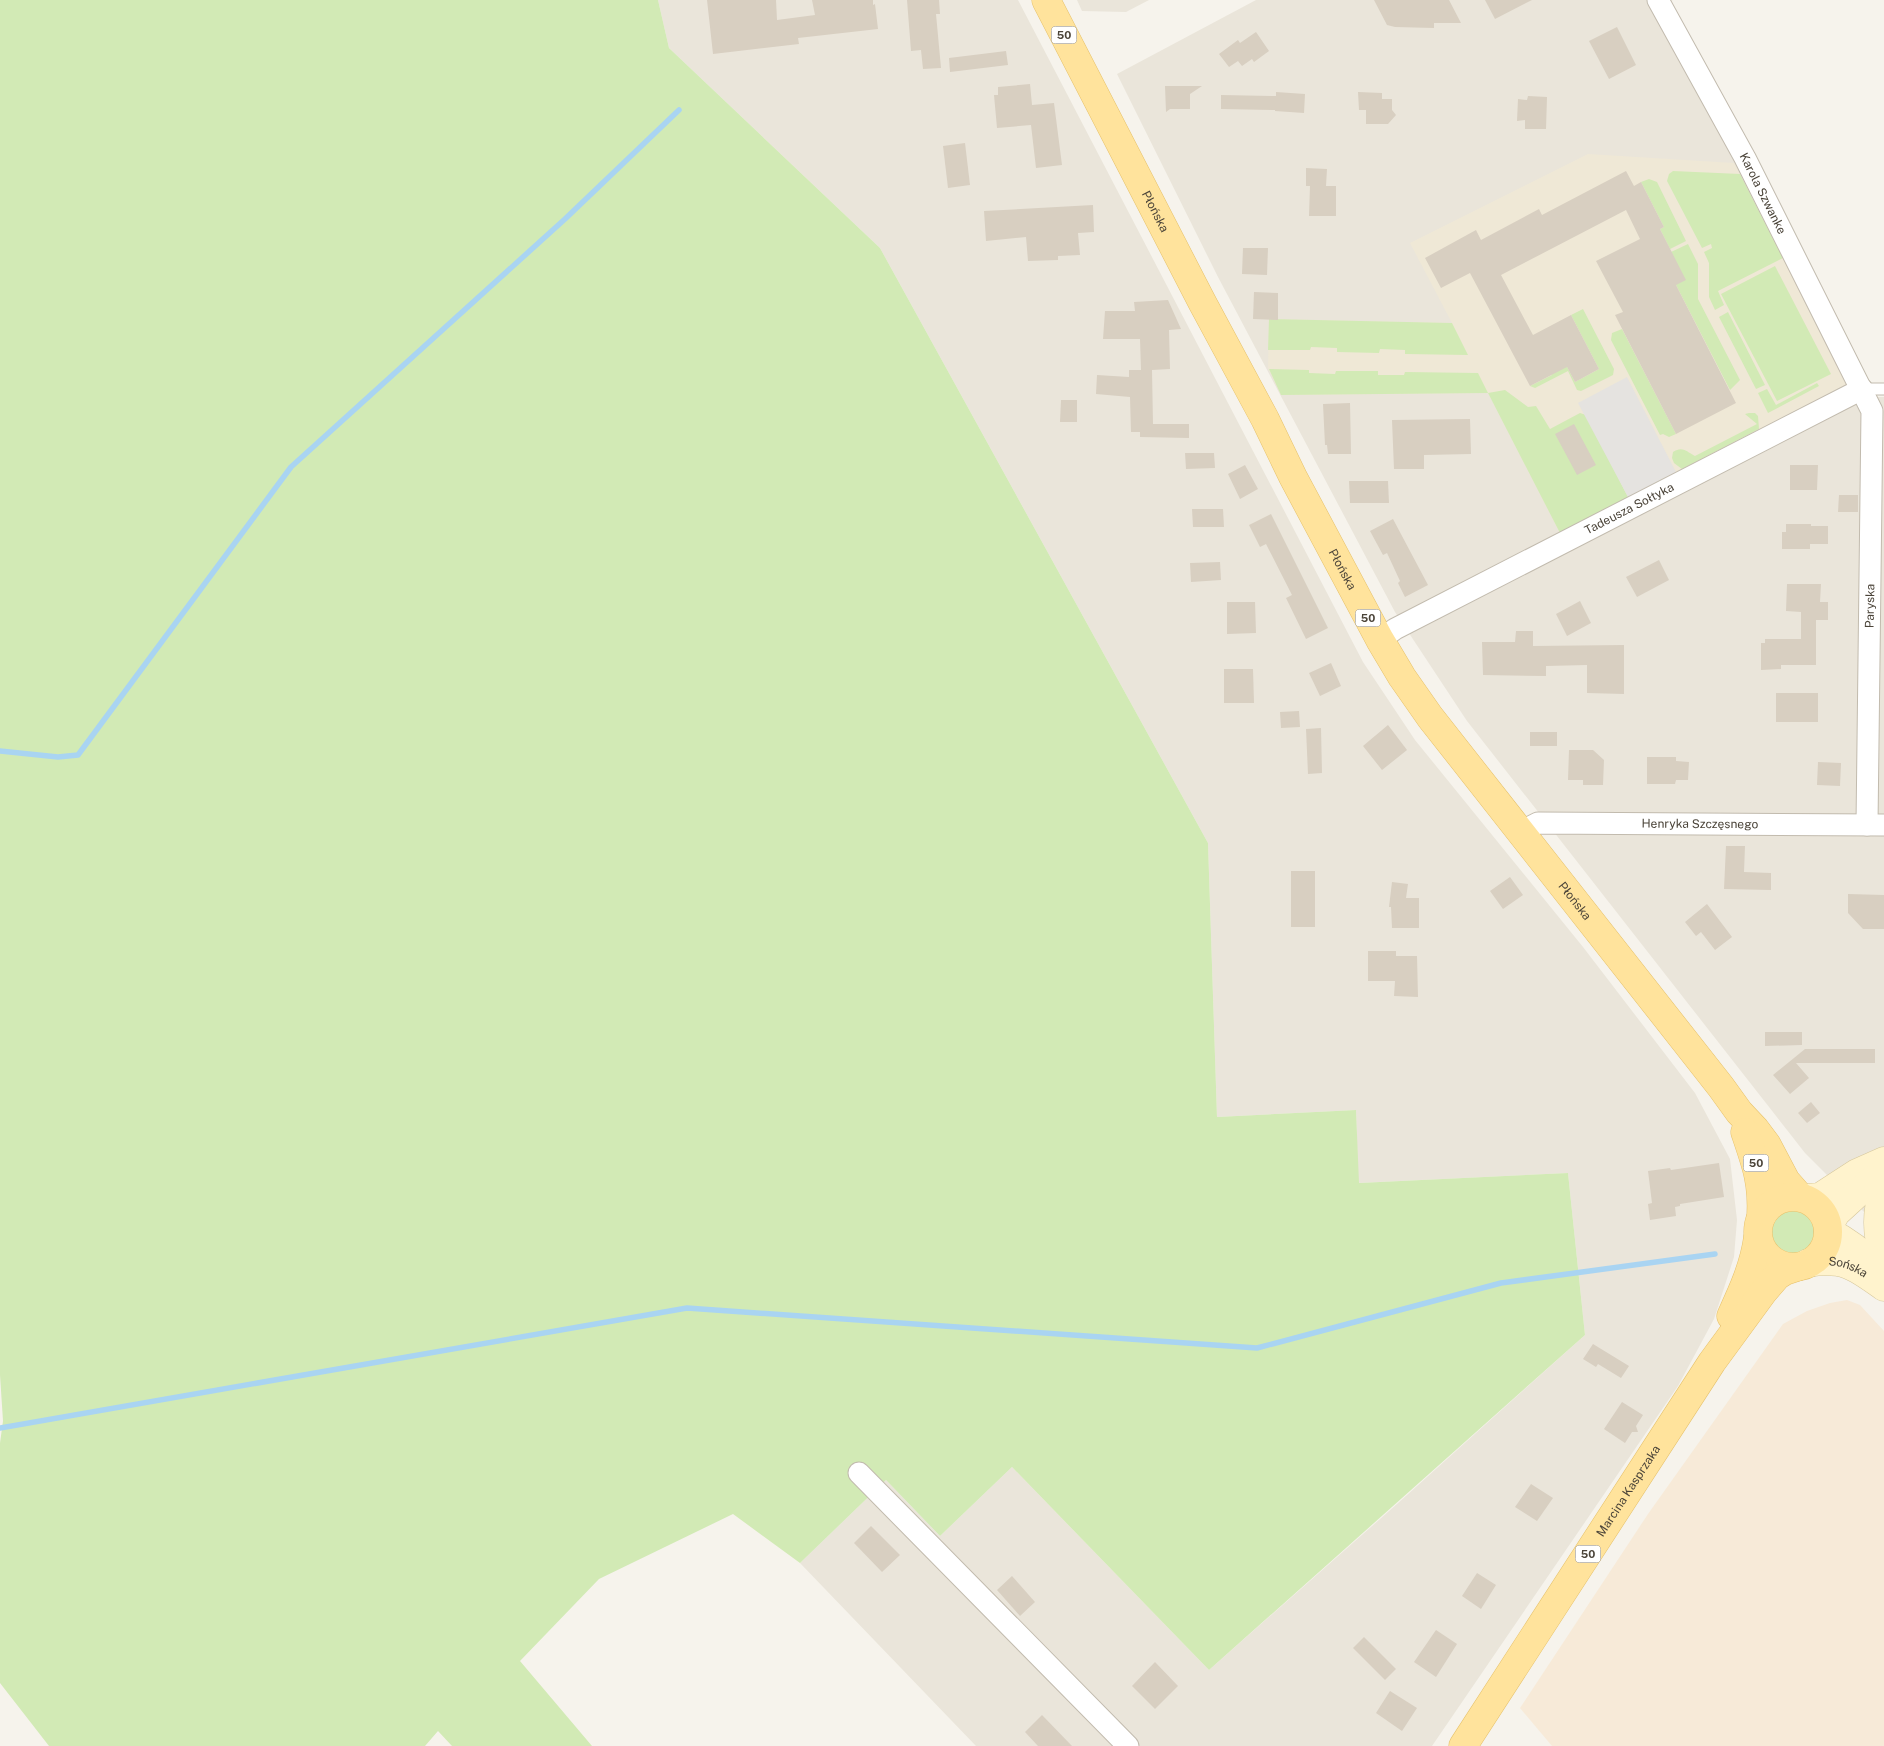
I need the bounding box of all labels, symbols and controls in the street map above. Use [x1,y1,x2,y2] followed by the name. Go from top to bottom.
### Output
[1052,26,1076,44] road number: 50
[1737,150,1789,236] street label: Karola Szwanke
[1139,188,1172,234] street label: Płońska
[1582,480,1676,537] street label: Tadeusza Sołtyka
[1326,547,1359,592] street label: Płońska
[1863,584,1877,628] street label: Paryska
[1356,610,1380,626] road number: 50
[1641,817,1758,831] street label: Henryka Szczęsnego
[1555,879,1594,923] street label: Płońska
[1744,1154,1768,1172] road number: 50
[1828,1254,1870,1280] street label: Sońska
[1594,1443,1663,1539] street label: Marcina Kasprzaka
[1576,1546,1600,1562] road number: 50

